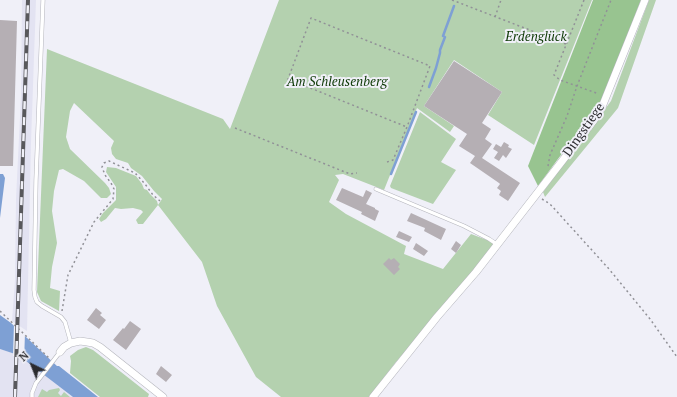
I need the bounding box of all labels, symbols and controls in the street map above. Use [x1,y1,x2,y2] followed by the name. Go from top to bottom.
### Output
[505,29,567,45] park label: Erdenglück
[287,74,387,90] park label: Am Schleusenberg
[560,100,608,160] street label: Dingstiege
[12,345,52,385] north arrow
[16,348,32,364] text: N

